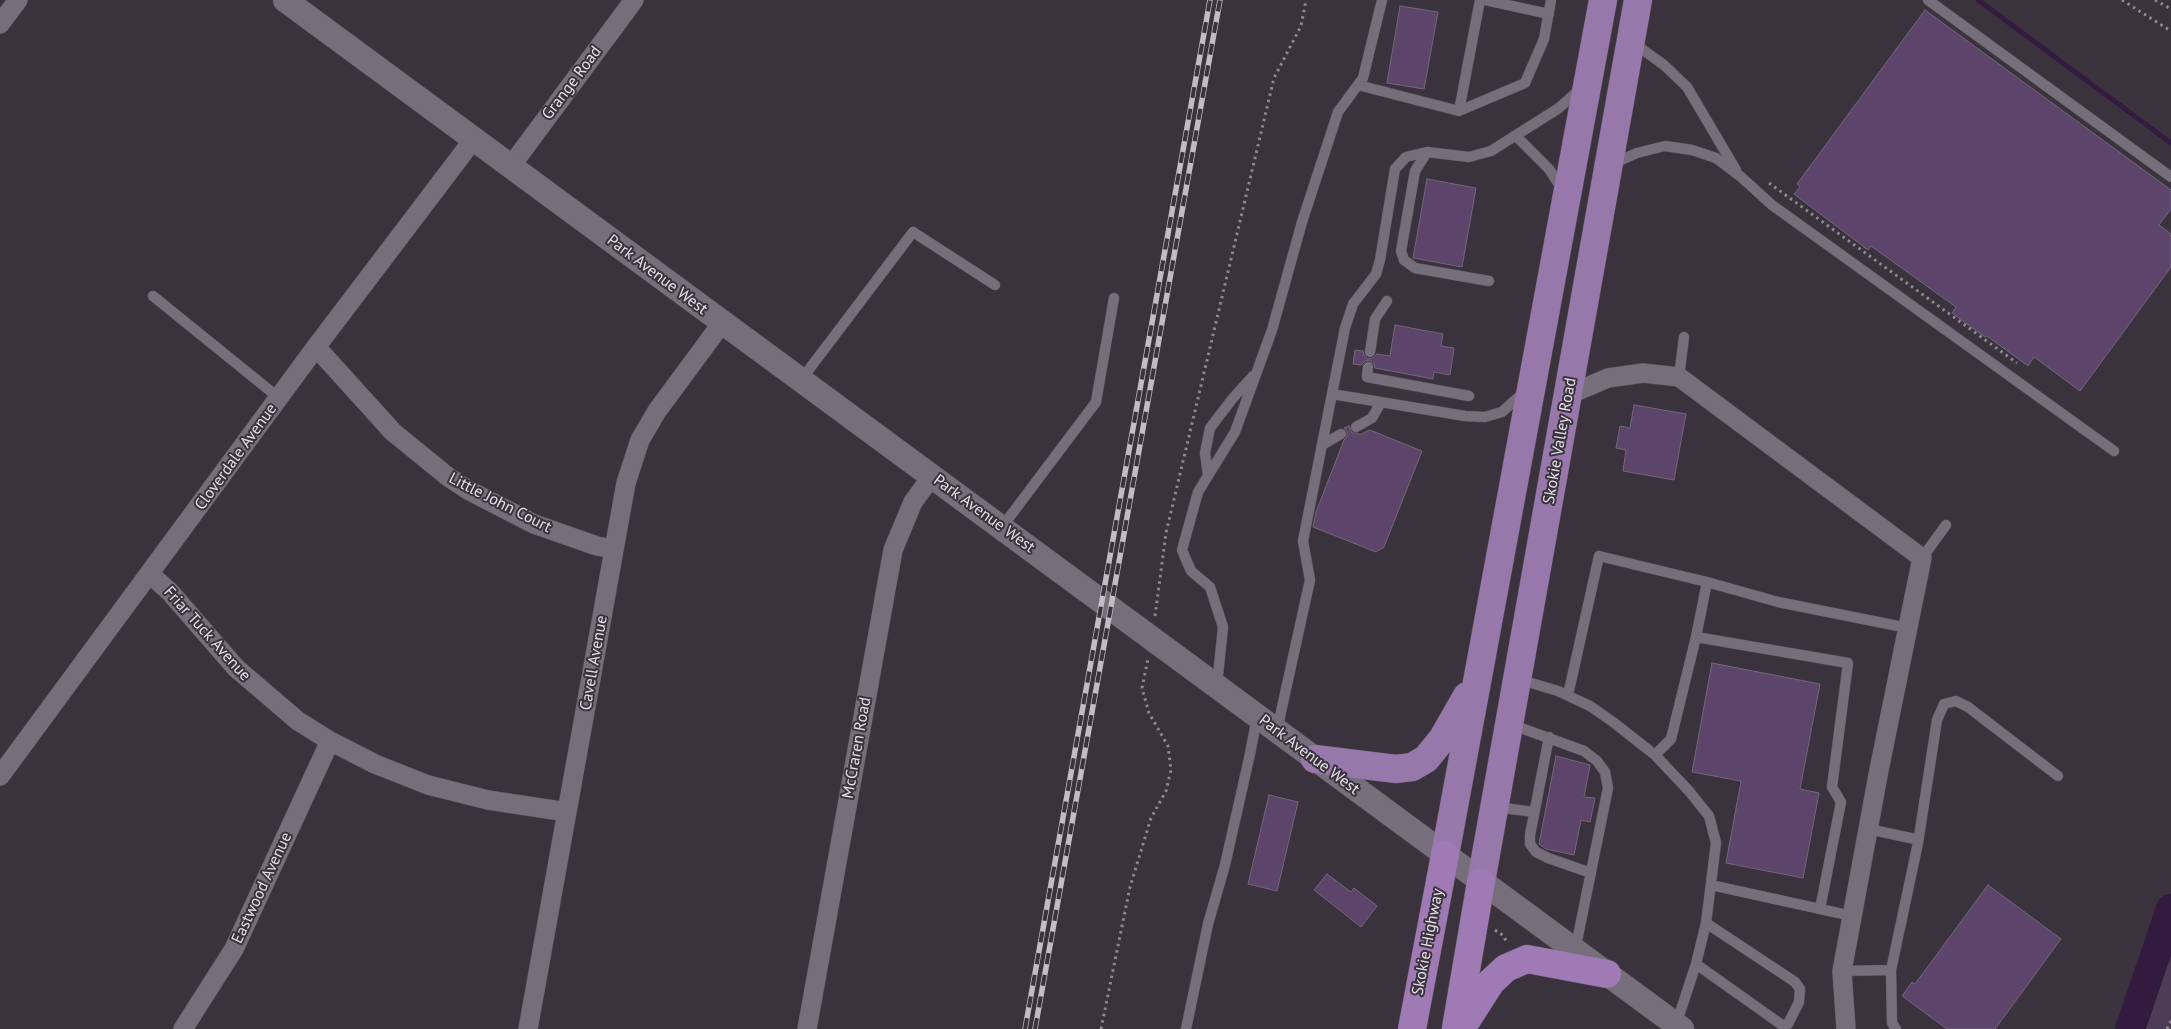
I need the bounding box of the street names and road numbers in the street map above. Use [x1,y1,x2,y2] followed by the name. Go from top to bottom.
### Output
[538,43,606,123] street label: Grange Road
[603,231,711,319] street label: Park Avenue West
[1539,376,1581,506] street label: Skokie Valley Road
[191,400,281,514] street label: Cloverdale Avenue
[445,469,555,537] street label: Little John Court
[929,471,1039,557] street label: Park Avenue West
[160,583,254,685] street label: Friar Tuck Avenue
[576,614,612,712] street label: Cavell Avenue
[839,696,875,800] street label: McCraren Road
[1255,711,1363,799] street label: Park Avenue West
[228,829,296,947] street label: Eastwood Avenue
[1408,887,1448,997] street label: Skokie Highway

